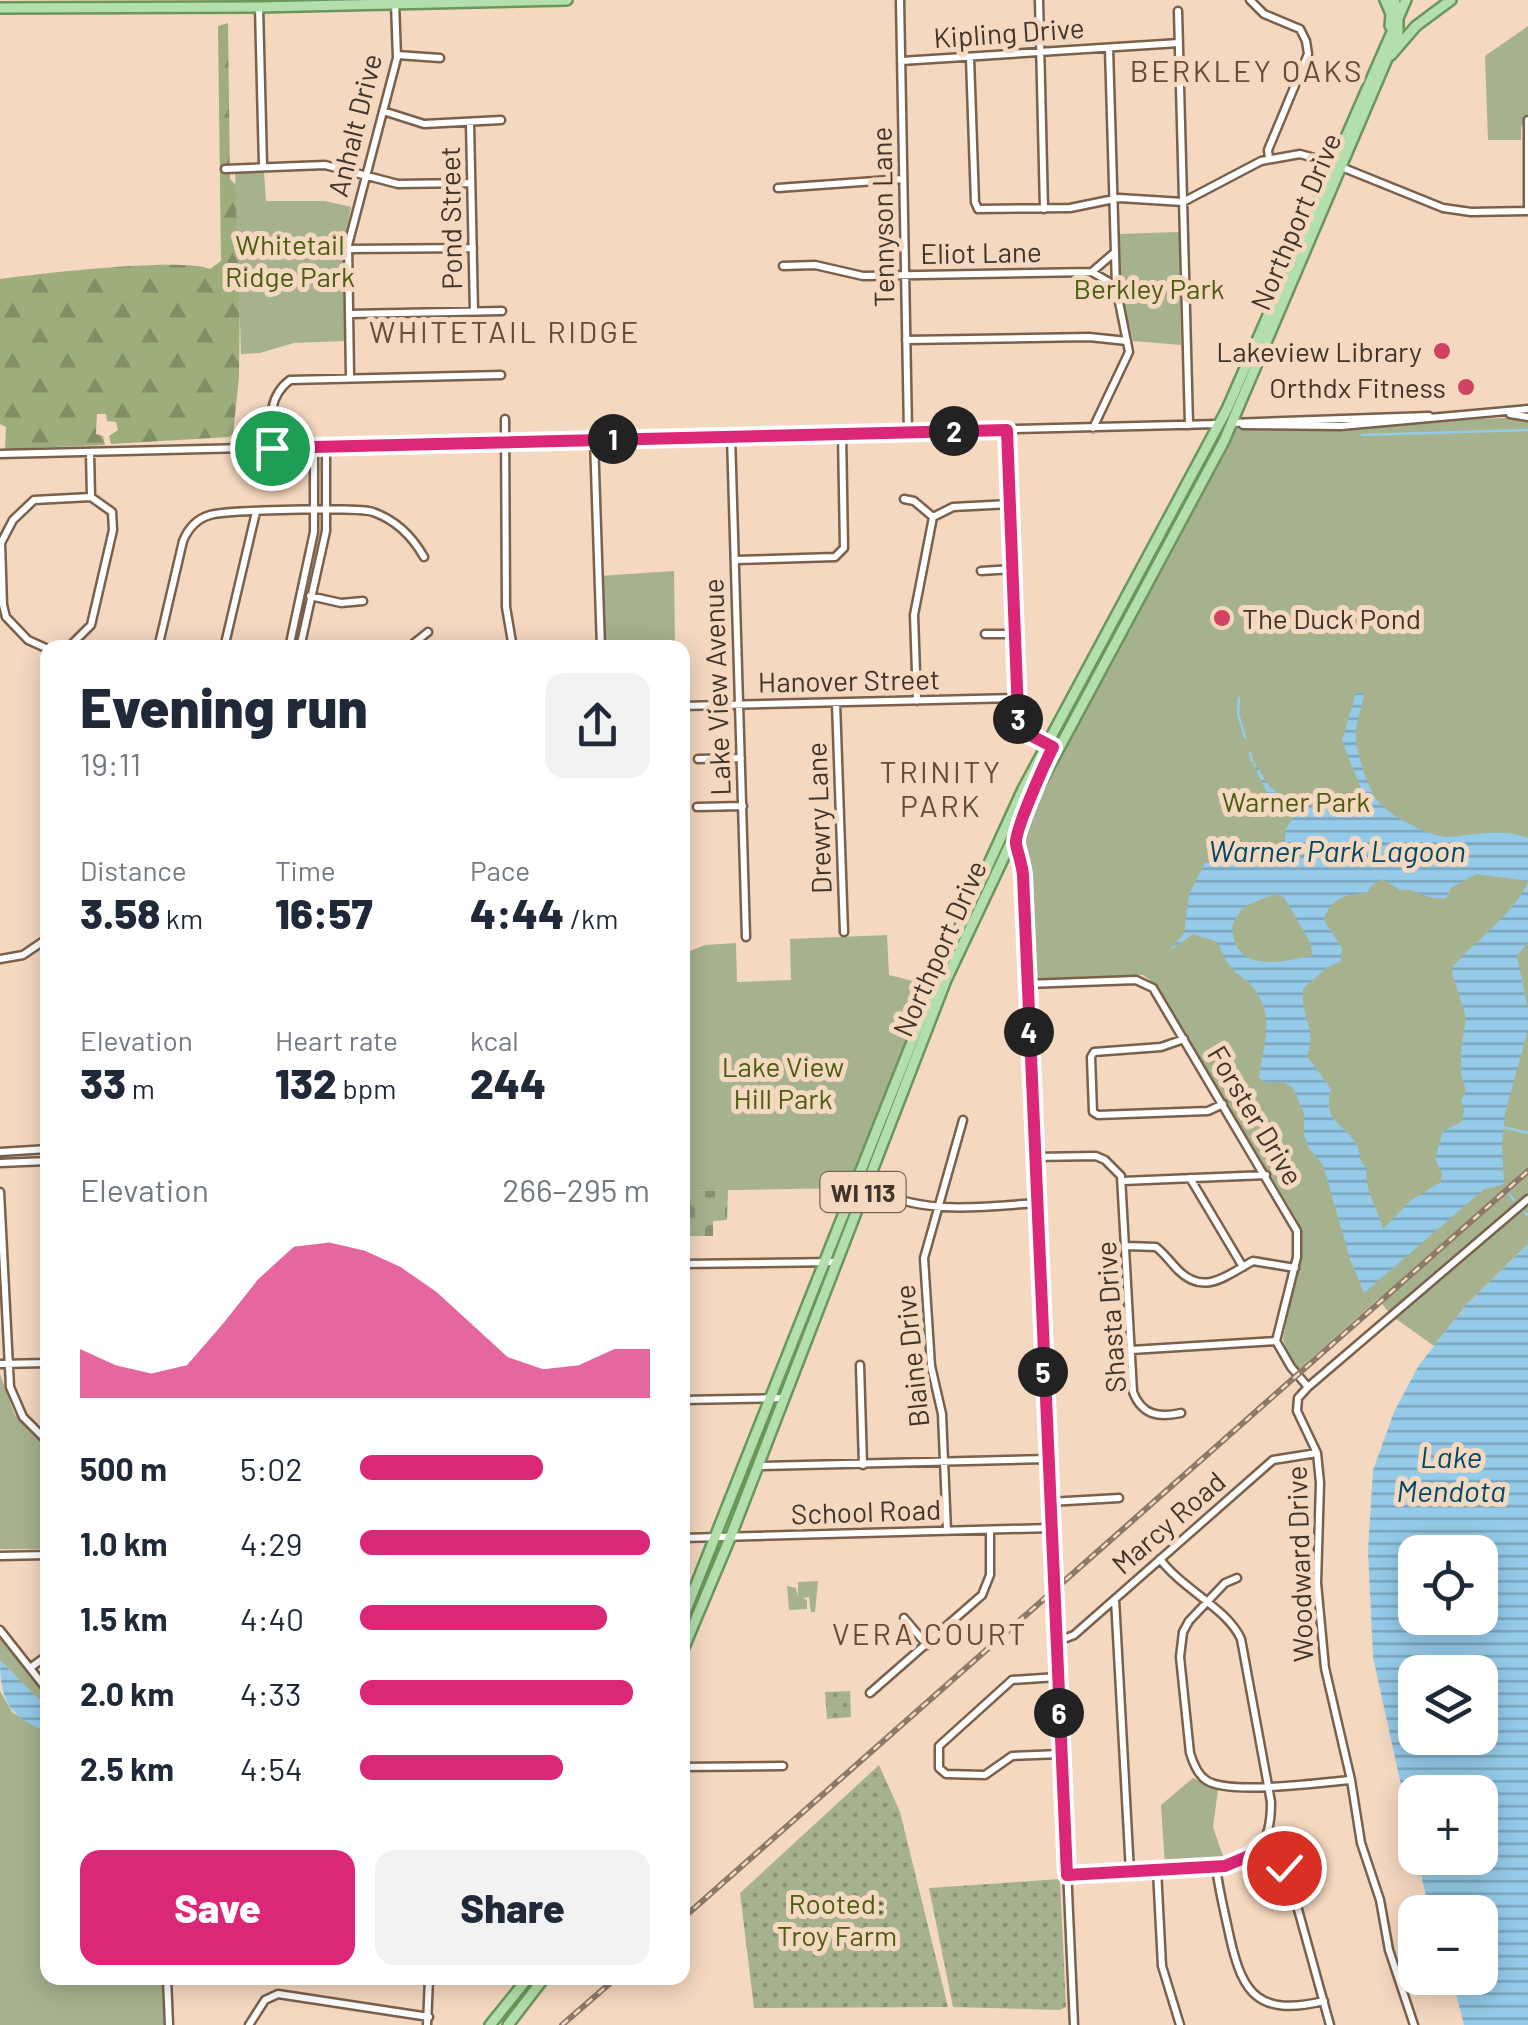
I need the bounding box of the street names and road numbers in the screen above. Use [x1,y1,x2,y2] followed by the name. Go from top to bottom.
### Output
[932,10,1086,54] street label: Kipling Drive
[320,50,388,200] street label: Anhalt Drive
[863,127,901,307] street label: Tennyson Lane
[1242,127,1348,315] street label: Northport Drive
[432,146,468,290] street label: Pond Street
[920,234,1042,270] street label: Eliot Lane
[695,578,737,796] street label: Lake View Avenue
[758,661,940,699] street label: Hanover Street
[798,742,838,894] street label: Drewry Lane
[885,855,993,1041] street label: Northport Drive
[1201,1039,1311,1191] street label: Forster Drive
[820,1172,906,1212] road number: WI 113
[1088,1240,1132,1394] street label: Shasta Drive
[887,1283,935,1429] street label: Blaine Drive
[1104,1464,1232,1580] street label: Marcy Road
[1279,1465,1319,1663] street label: Woodward Drive
[790,1491,942,1531] street label: School Road

